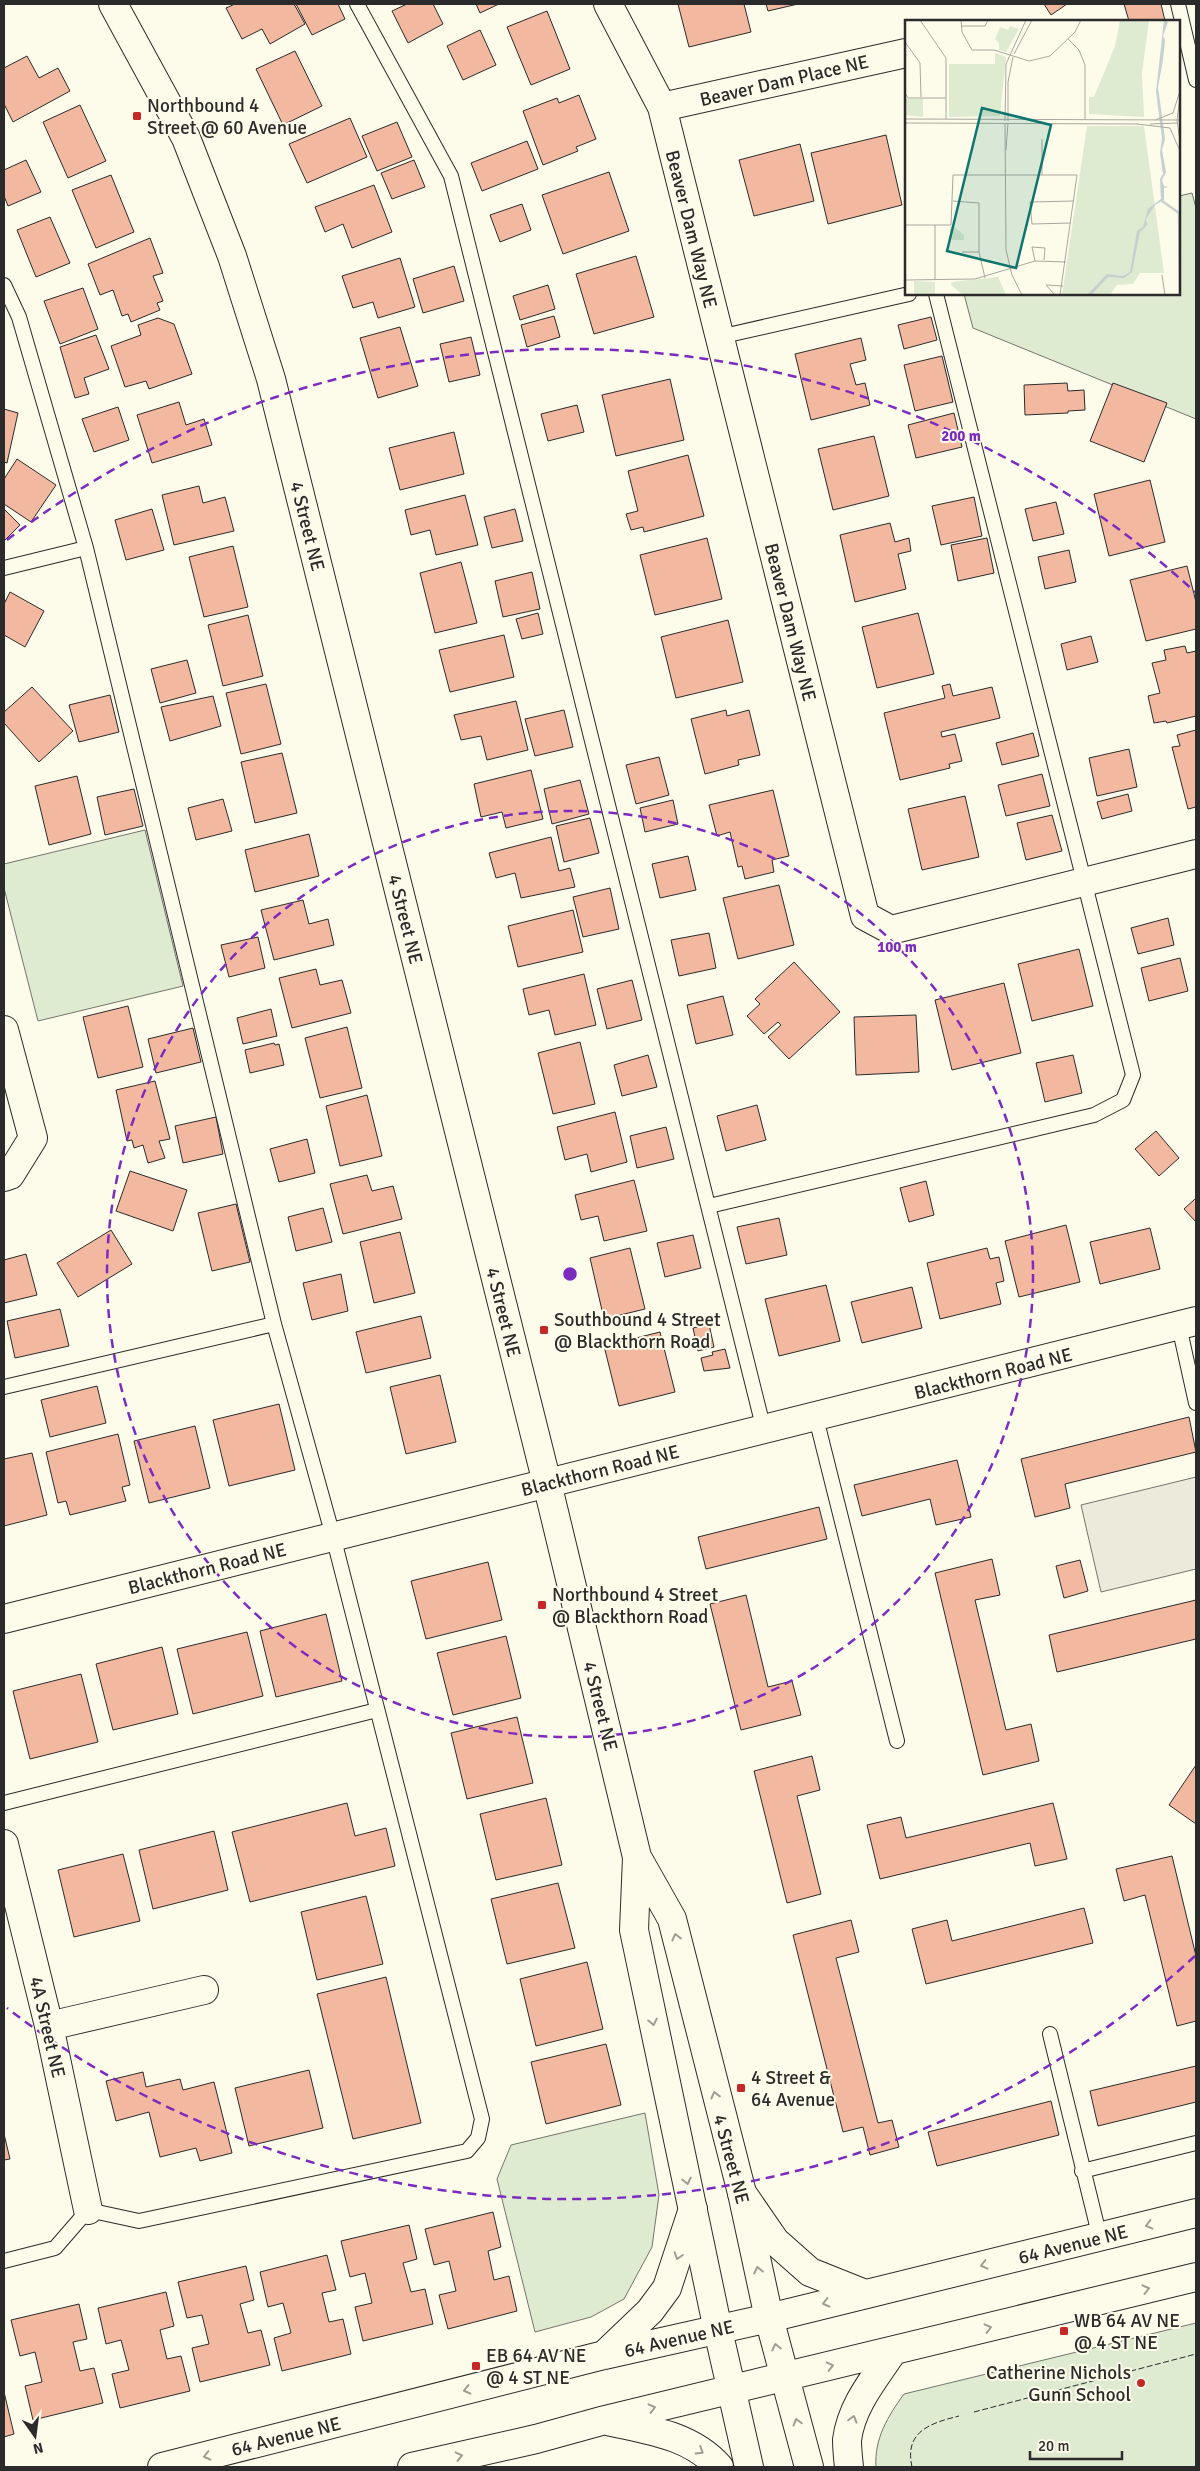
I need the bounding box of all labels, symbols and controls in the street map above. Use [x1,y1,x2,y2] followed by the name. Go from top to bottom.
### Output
[905,20,1180,295] inset map
[697,50,871,112] street label: Beaver Dam Place NE
[147,94,307,140] place label: Northbound 4 Street @ 60 Avenue
[131,110,143,122] marker: Northbound 4 Street @ 60 Avenue
[660,148,722,311] street label: Beaver Dam Way NE
[941,427,981,445] text: 200 m
[284,479,330,574] street label: 4 Street NE
[759,541,821,704] street label: Beaver Dam Way NE
[382,872,428,967] street label: 4 Street NE
[877,938,917,956] text: 100 m
[480,1265,526,1360] street label: 4 Street NE
[561,1265,579,1283] centre of rings
[554,1308,721,1354] place label: Southbound 4 Street @ Blackthorn Road
[538,1324,550,1336] marker: Southbound 4 Street @ Blackthorn Road
[912,1343,1075,1405] street label: Blackthorn Road NE
[519,1440,682,1502] street label: Blackthorn Road NE
[126,1538,289,1600] street label: Blackthorn Road NE
[552,1583,718,1629] place label: Northbound 4 Street @ Blackthorn Road
[536,1599,548,1611] marker: Northbound 4 Street @ Blackthorn Road
[577,1659,623,1754] street label: 4 Street NE
[672,1934,682,1942] one-way arrow
[24,1974,70,2080] street label: 4A Street NE
[647,2018,658,2026] one-way arrow
[751,2066,835,2112] place label: 4 Street & 64 Avenue
[735,2082,747,2094] marker: 4 Street & 64 Avenue
[710,2091,721,2100] one-way arrow
[708,2112,755,2207] street label: 4 Street NE
[681,2177,691,2185] one-way arrow
[1145,2219,1154,2230] one-way arrow
[1016,2220,1130,2270] street label: 64 Avenue NE
[673,2251,683,2259] one-way arrow
[980,2259,989,2270] one-way arrow
[754,2265,764,2274] one-way arrow
[1142,2284,1151,2295] one-way arrow
[823,2298,831,2308] one-way arrow
[1074,2309,1180,2355] place label: WB 64 AV NE @ 4 ST NE
[622,2315,736,2363] street label: 64 Avenue NE
[984,2323,993,2334] one-way arrow
[1058,2325,1070,2337] marker: WB 64 AV NE @ 4 ST NE
[771,2343,782,2352] one-way arrow
[486,2344,587,2390] place label: EB 64 AV NE @ 4 ST NE
[470,2360,482,2372] marker: EB 64 AV NE @ 4 ST NE
[826,2361,835,2372] one-way arrow
[986,2361,1131,2407] place label: Catherine Nichols Gunn School
[1135,2377,1147,2389] marker: Catherine Nichols Gunn School
[462,2384,471,2395] one-way arrow
[647,2403,656,2414] one-way arrow
[10,2411,60,2461] north arrow
[229,2412,343,2462] street label: 64 Avenue NE
[847,2416,857,2424] one-way arrow
[792,2418,802,2427] one-way arrow
[1030,2428,1122,2460] scale bar
[1038,2437,1069,2455] text: 20 m
[31,2439,45,2458] text: N
[694,2445,703,2454] one-way arrow
[203,2450,212,2461] one-way arrow
[455,2451,464,2462] one-way arrow

